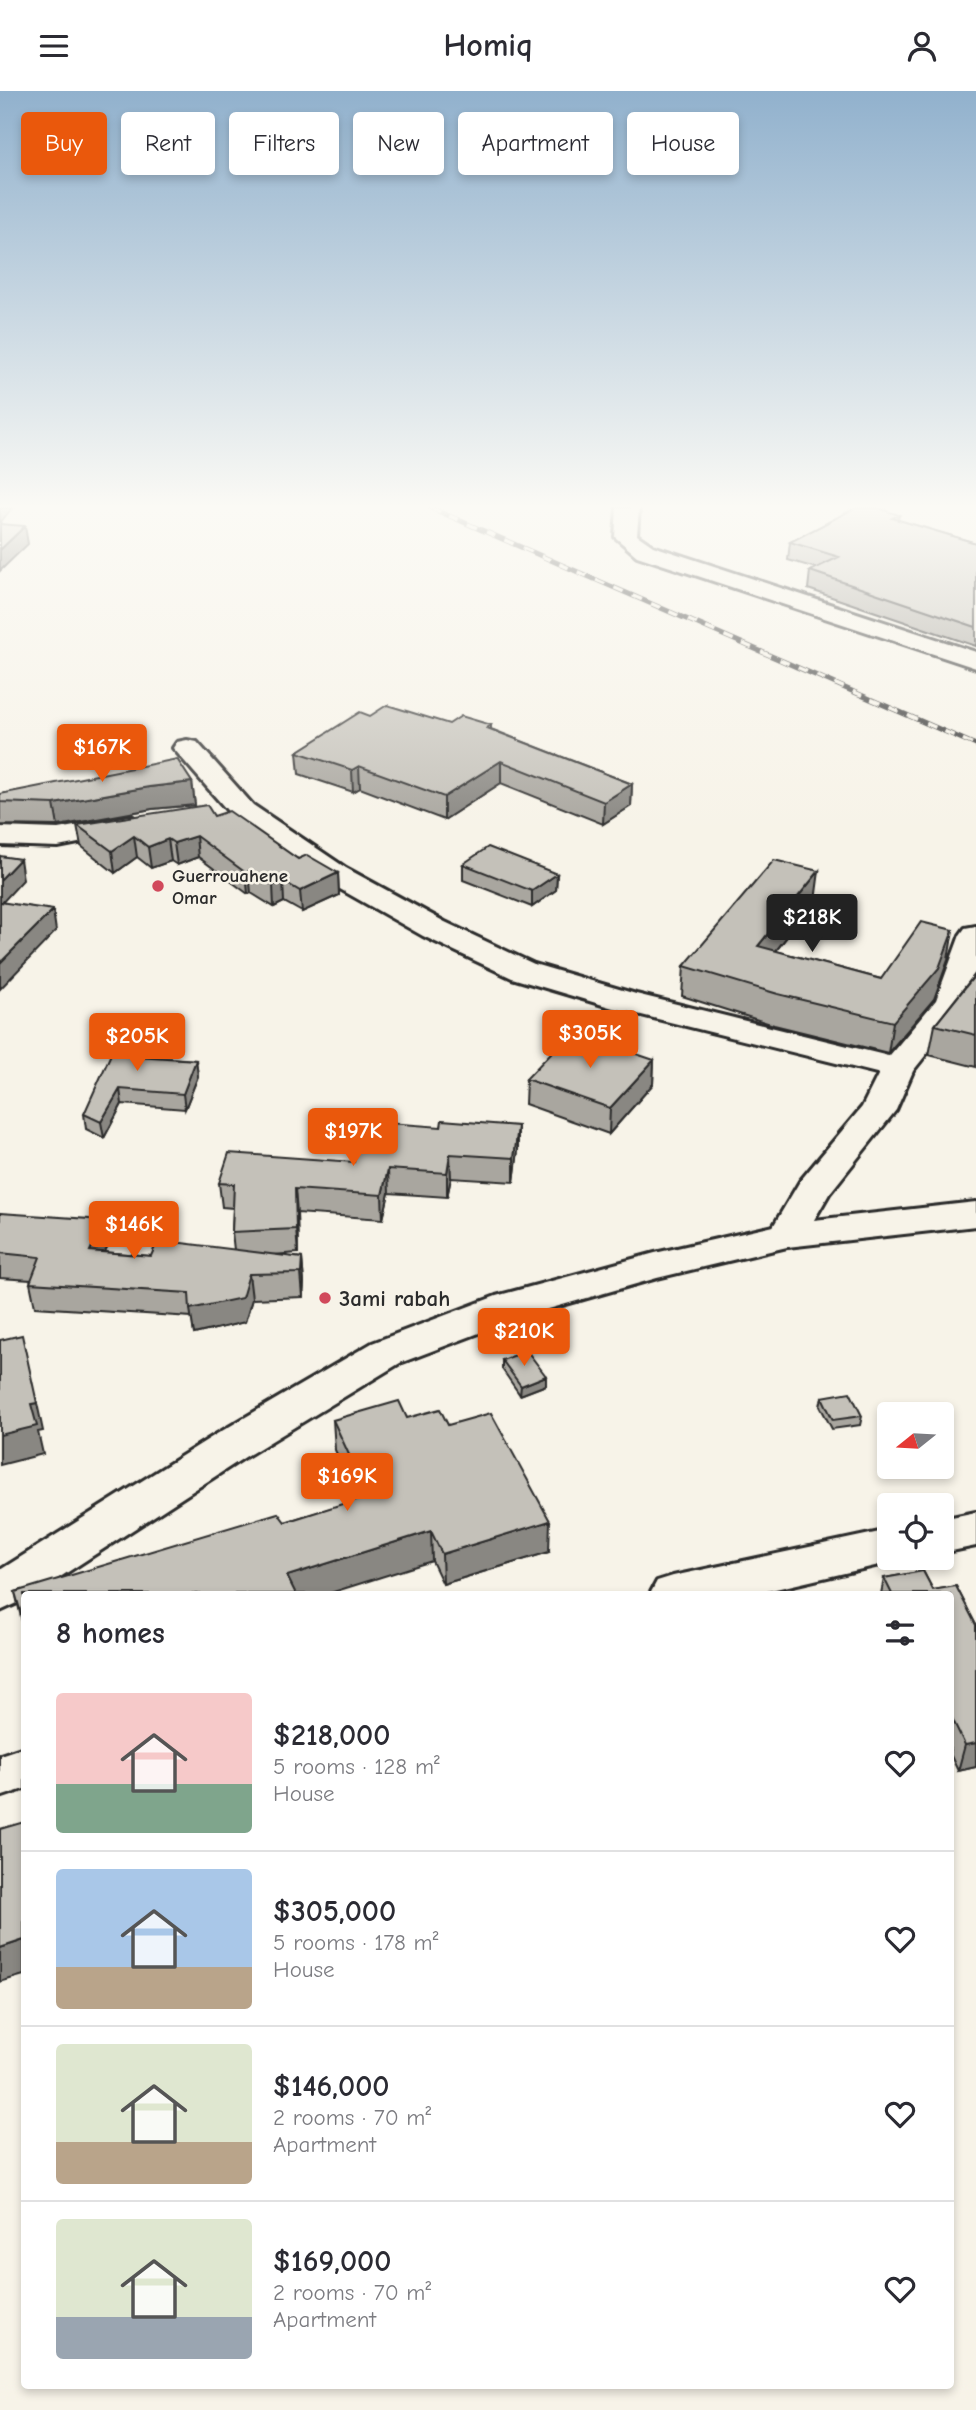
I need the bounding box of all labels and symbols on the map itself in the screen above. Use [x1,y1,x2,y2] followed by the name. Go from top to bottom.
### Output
[53,725,151,784] pin: $167K
[172,865,288,909] place label: Guerrouahene Omar
[150,878,166,894] marker: Guerrouahene Omar
[763,895,861,954] pin: $218K
[541,1011,639,1070] pin: $305K
[88,1013,186,1073] pin: $205K
[304,1109,402,1168] pin: $197K
[85,1201,183,1261] pin: $146K
[339,1285,450,1312] place label: 3ami rabah
[317,1290,333,1306] marker: 3ami rabah
[475,1309,573,1368] pin: $210K
[877,1402,954,1479] north arrow
[298,1453,396,1513] pin: $169K

